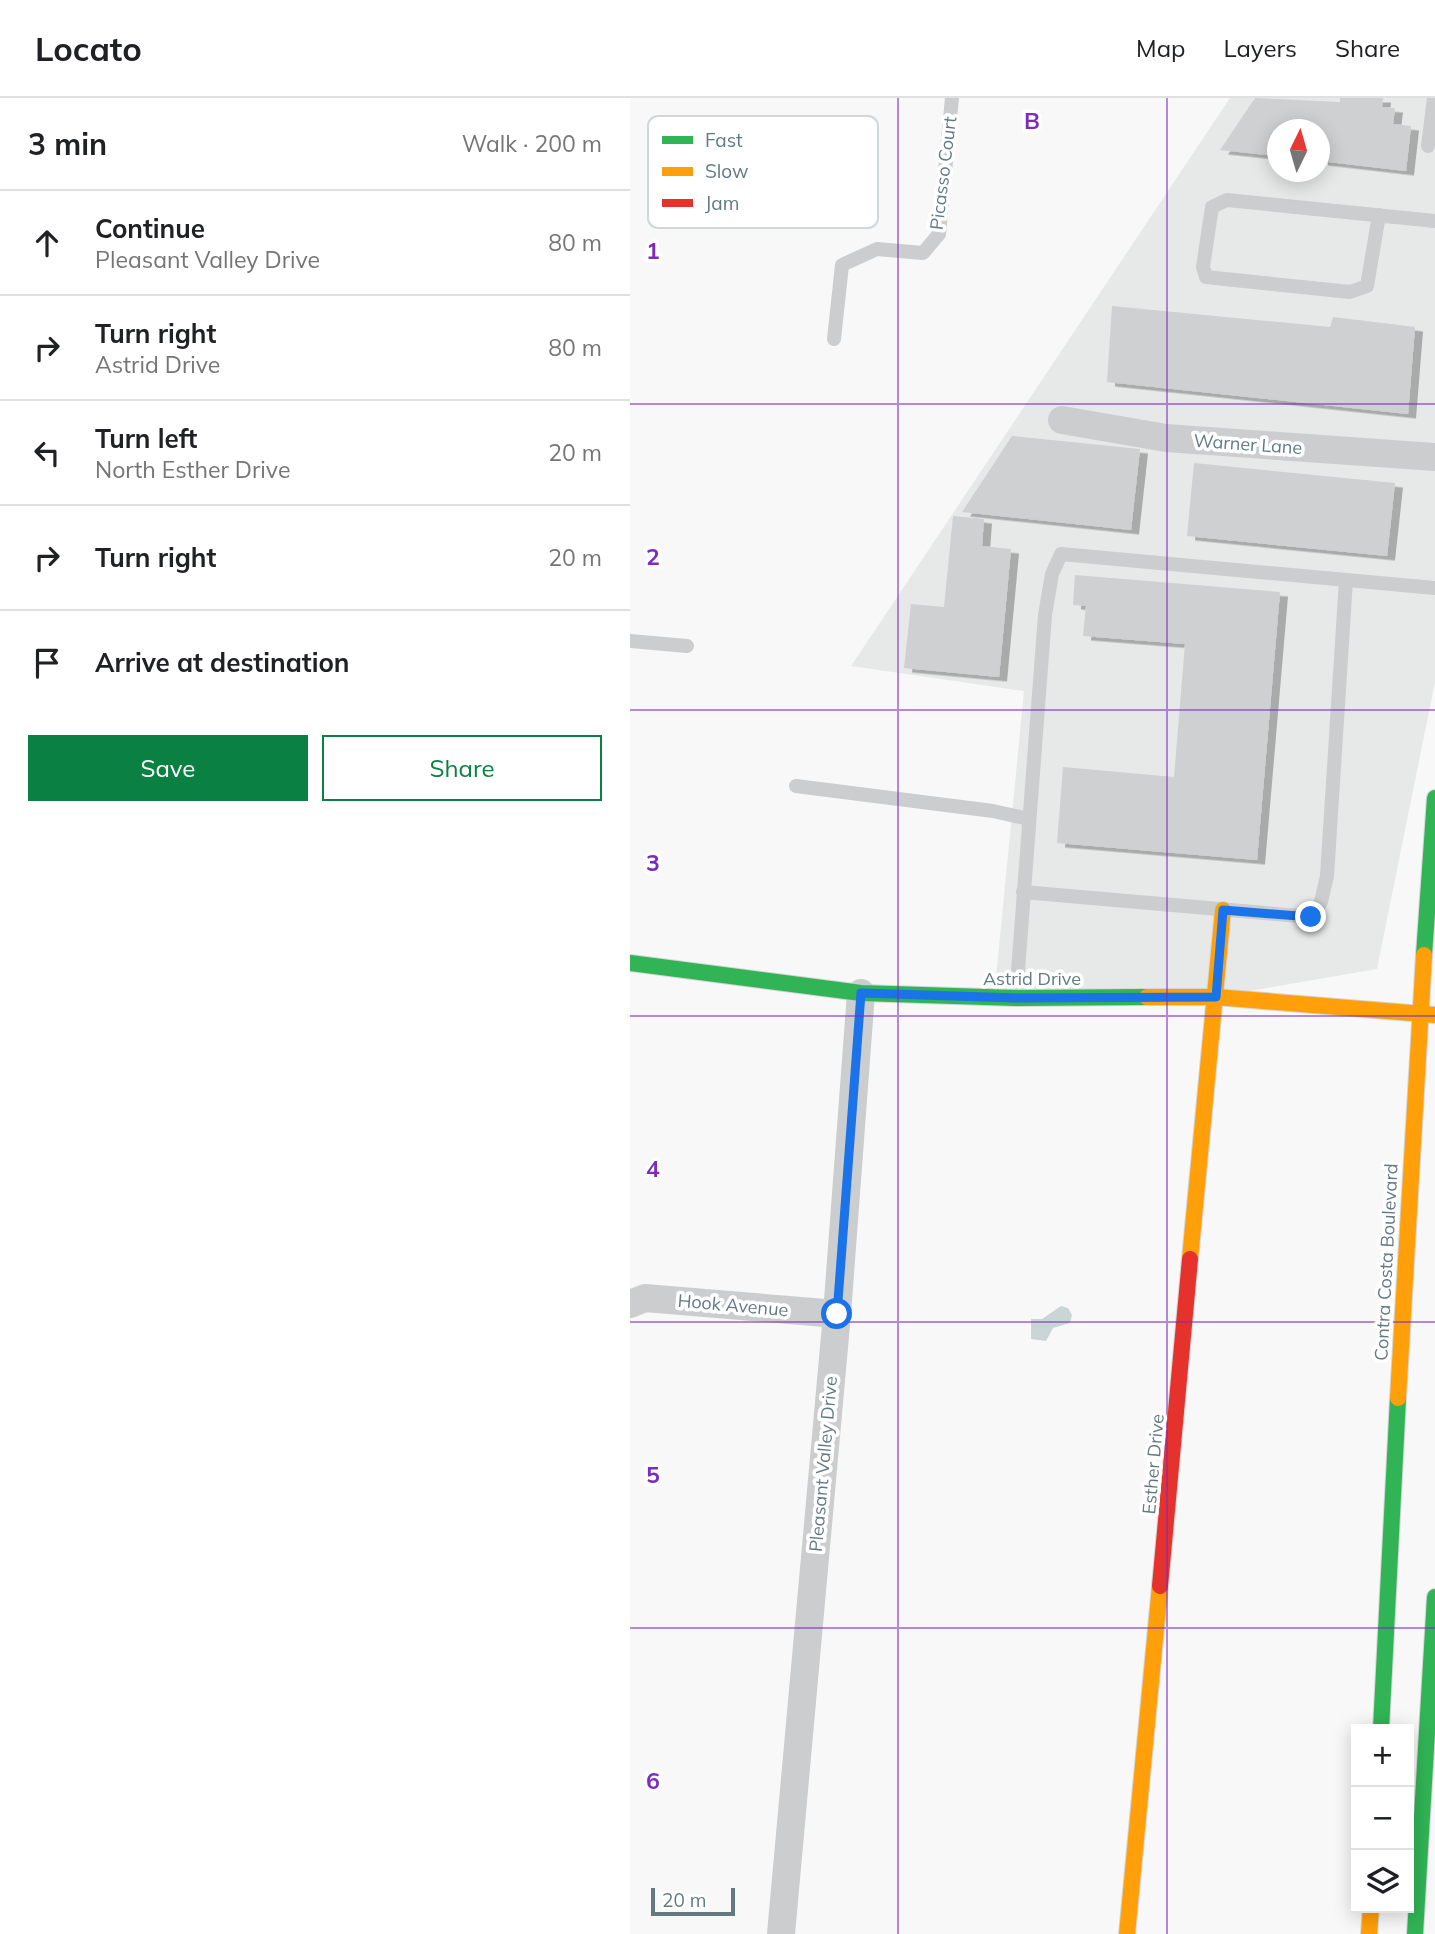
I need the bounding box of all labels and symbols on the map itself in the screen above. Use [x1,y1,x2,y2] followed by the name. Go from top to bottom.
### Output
[1024,106,1040,135] text: B
[925,115,961,231] street label: Picasso Court
[648,116,878,228] legend
[1267,119,1330,182] north arrow
[705,128,743,152] text: Fast
[705,159,749,183] text: Slow
[705,191,739,215] text: Jam
[646,236,660,265] text: 1
[1193,429,1303,459] street label: Warner Lane
[646,542,660,571] text: 2
[646,848,660,877] text: 3
[1295,901,1326,932] route end
[983,967,1081,990] street label: Astrid Drive
[646,1154,660,1183] text: 4
[1369,1163,1403,1361] street label: Contra Costa Boulevard
[677,1289,789,1321] street label: Hook Avenue
[821,1298,852,1329] route start
[804,1375,842,1553] street label: Pleasant Valley Drive
[1137,1413,1169,1515] street label: Esther Drive
[646,1460,660,1489] text: 5
[646,1766,660,1795] text: 6
[651,1885,735,1917] scale bar

